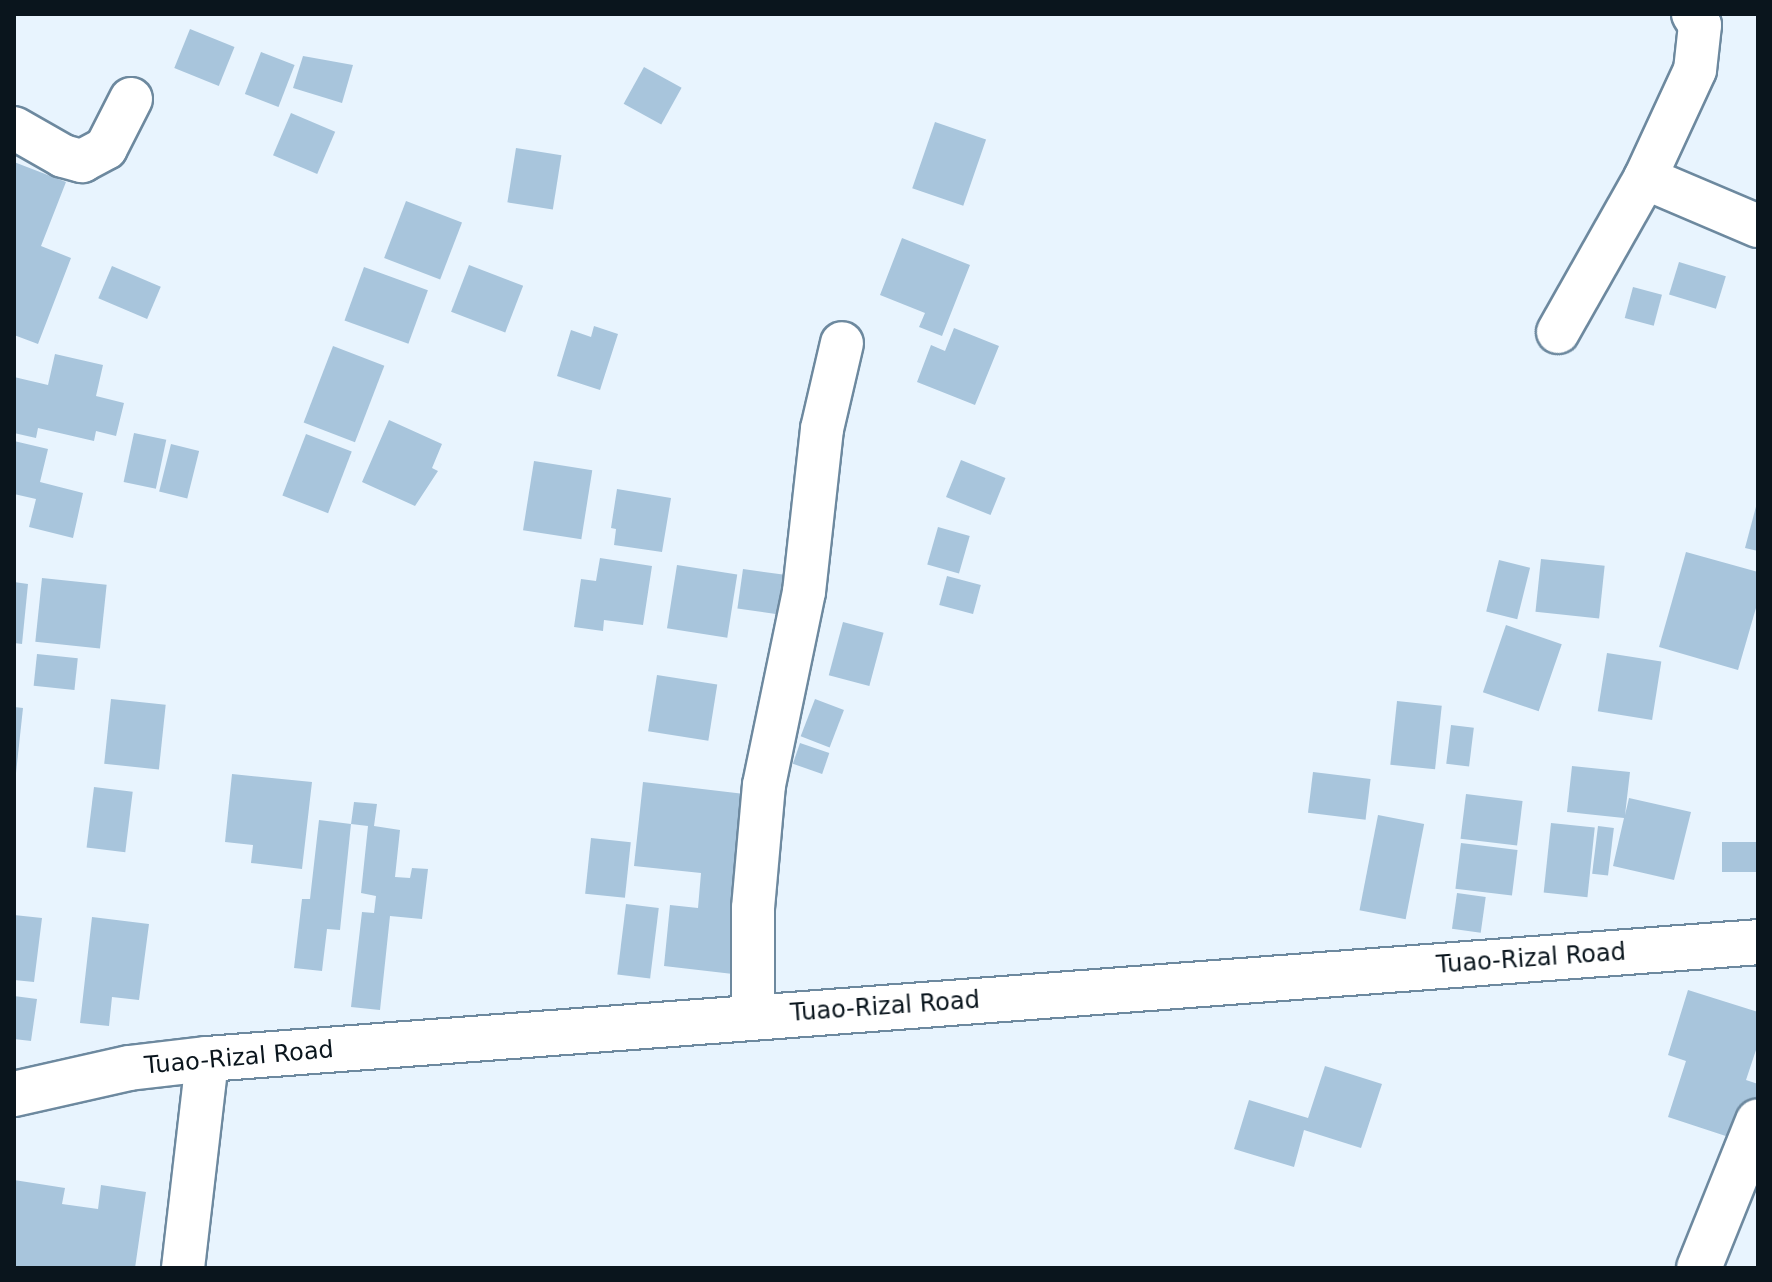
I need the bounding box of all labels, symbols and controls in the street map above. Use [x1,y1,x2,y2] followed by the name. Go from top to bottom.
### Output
[1435,938,1627,980] street label: Tuao-Rizal Road
[789,986,981,1028] street label: Tuao-Rizal Road
[143,1035,335,1081] street label: Tuao-Rizal Road

